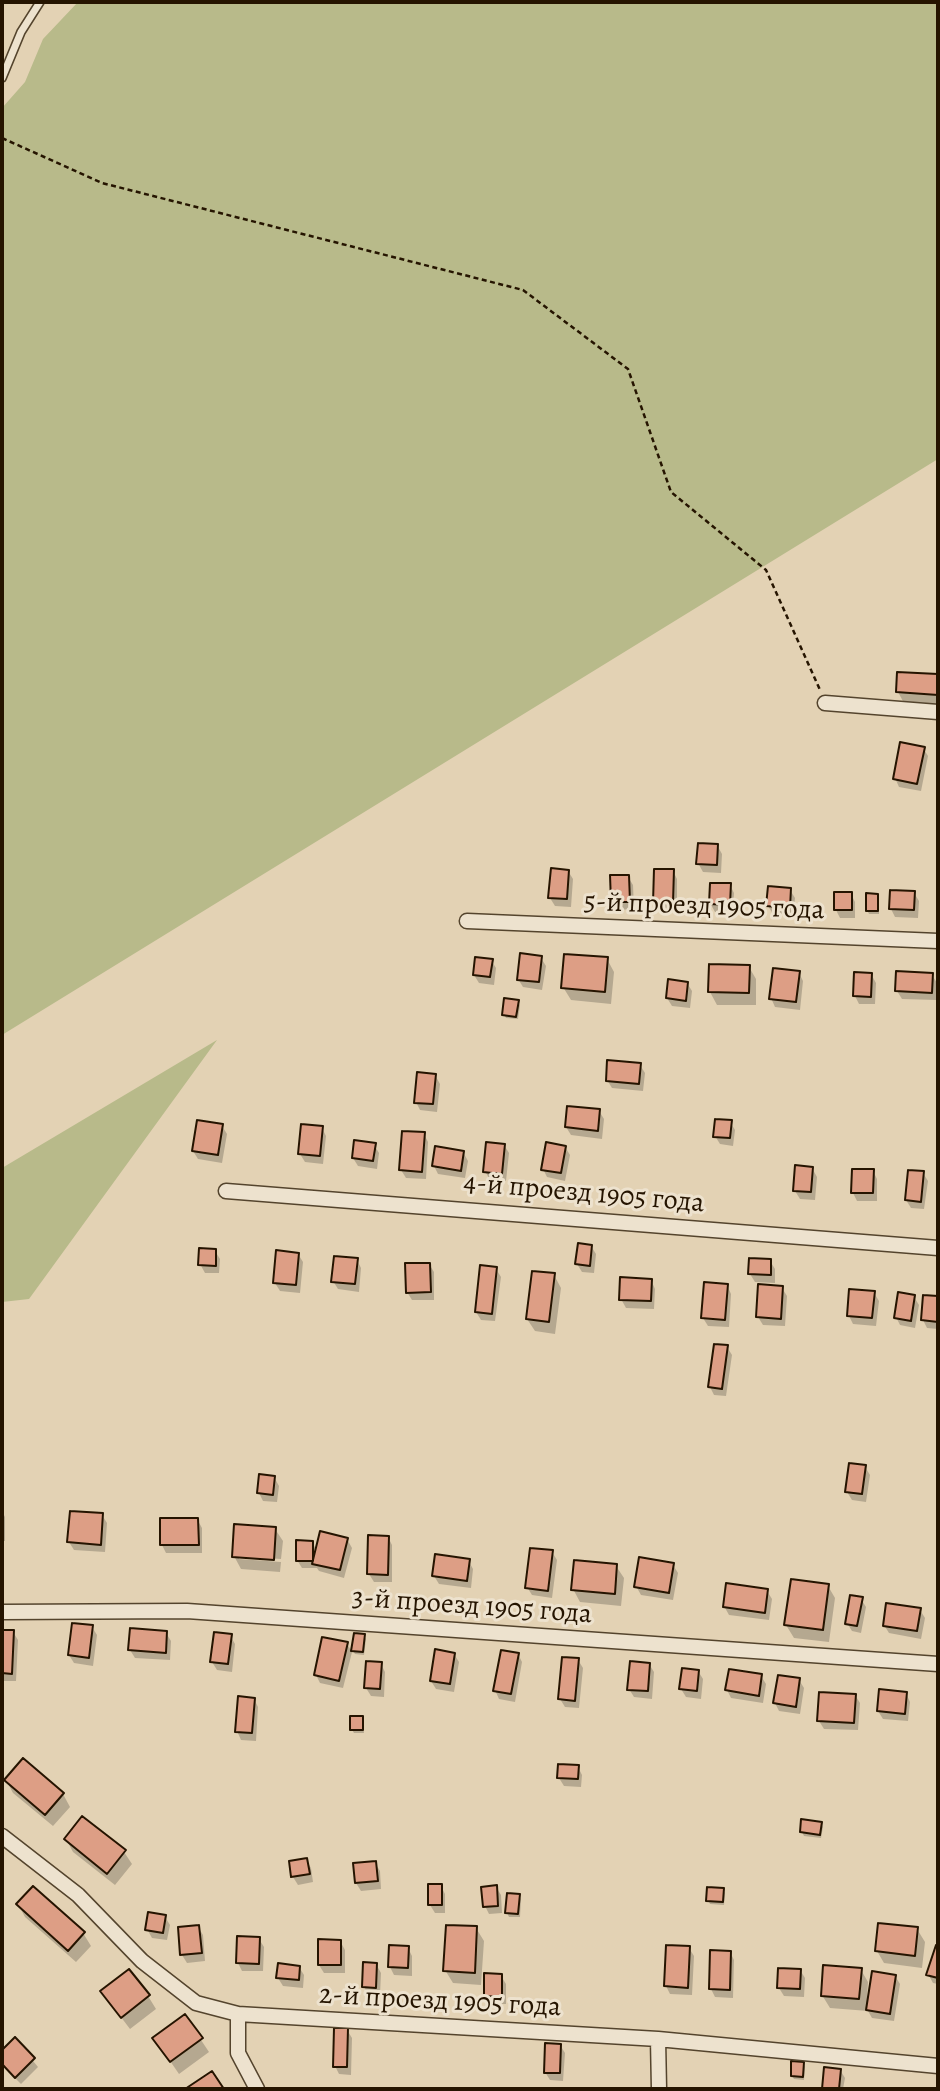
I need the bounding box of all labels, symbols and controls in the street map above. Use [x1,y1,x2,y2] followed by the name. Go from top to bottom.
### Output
[583,886,825,928] street label: 5-й проезд 1905 года
[462,1167,706,1221] street label: 4-й проезд 1905 года
[351,1582,593,1632] street label: 3-й проезд 1905 года
[318,1979,562,2025] street label: 2-й проезд 1905 года

